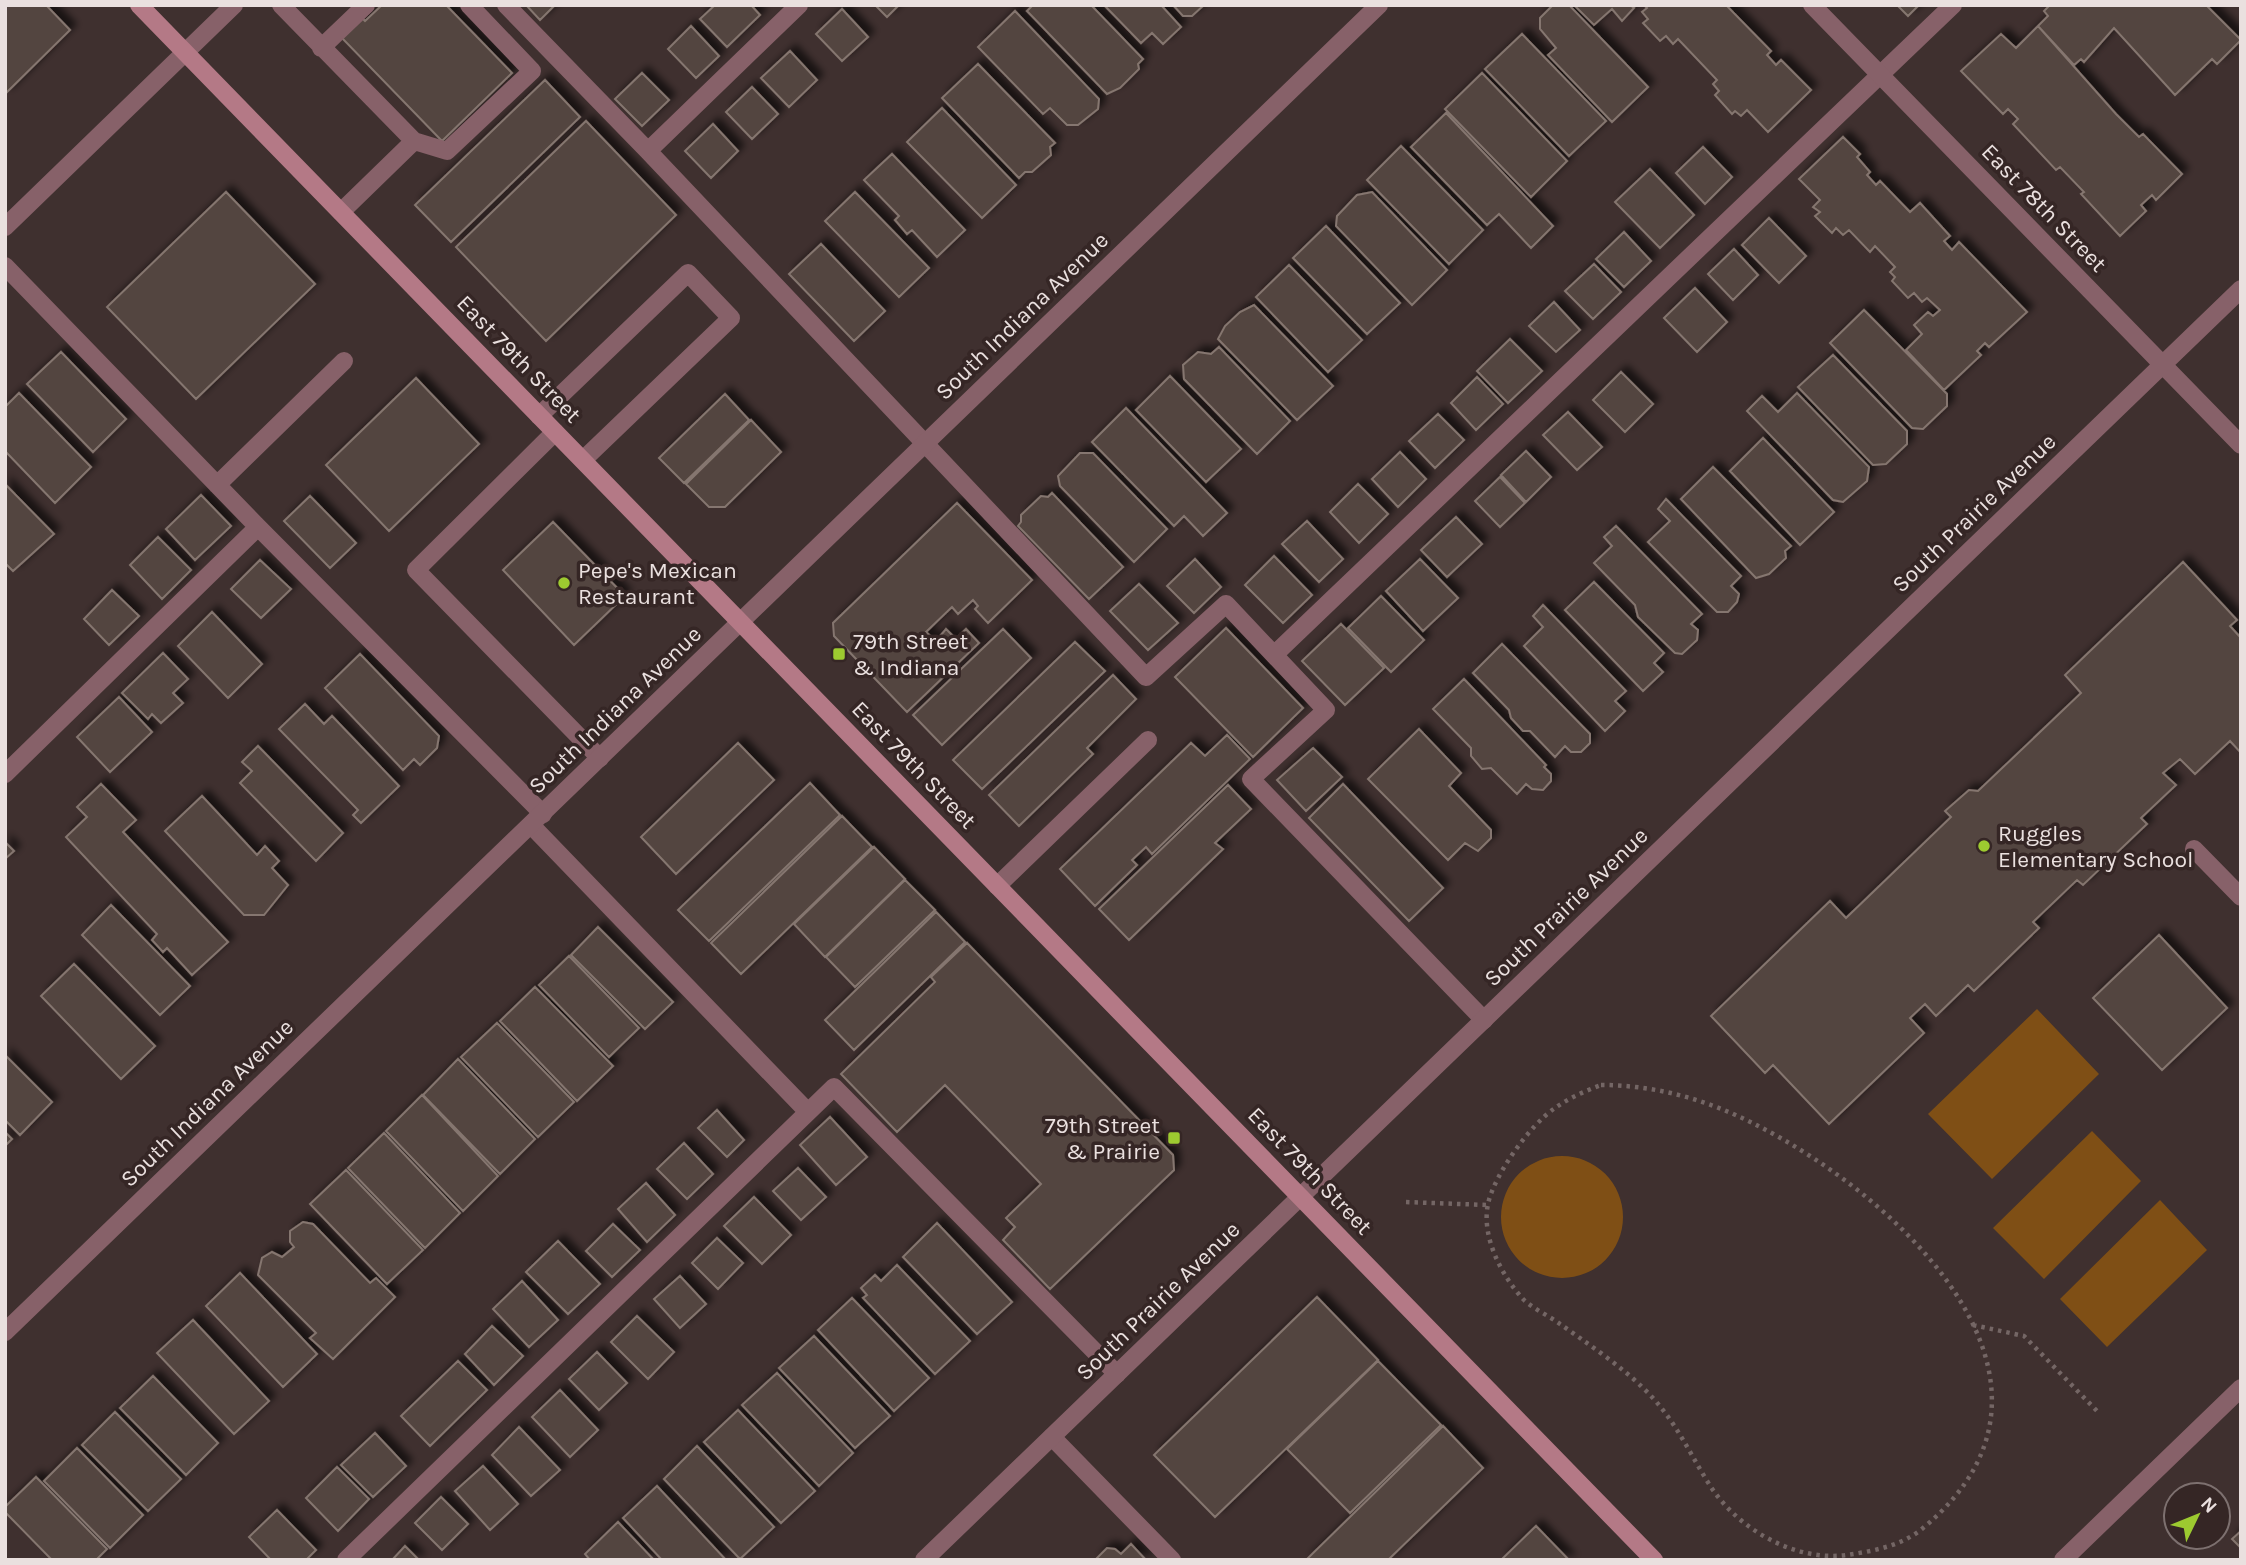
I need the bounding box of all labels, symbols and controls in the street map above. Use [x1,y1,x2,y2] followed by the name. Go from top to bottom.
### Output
[1976,138,2112,278] street label: East 78th Street
[930,227,1114,405] street label: South Indiana Avenue
[451,290,587,429] street label: East 79th Street
[1887,428,2061,598] street label: South Prairie Avenue
[578,557,737,610] place label: Pepe's Mexican Restaurant
[556,575,572,591] marker: Pepe's Mexican Restaurant
[523,621,707,799] street label: South Indiana Avenue
[853,628,969,681] place label: 79th Street & Indiana
[831,646,847,662] marker: 79th Street & Indiana
[846,696,982,835] street label: East 79th Street
[1998,820,2193,873] place label: Ruggles Elementary School
[1479,822,1653,992] street label: South Prairie Avenue
[1976,838,1992,854] marker: Ruggles Elementary School
[115,1014,299,1192] street label: South Indiana Avenue
[1242,1102,1378,1241] street label: East 79th Street
[1045,1112,1160,1165] place label: 79th Street & Prairie
[1166,1130,1182,1146] marker: 79th Street & Prairie
[1071,1216,1245,1386] street label: South Prairie Avenue
[2162,1481,2232,1551] north arrow
[2196,1493,2221,1518] text: N

